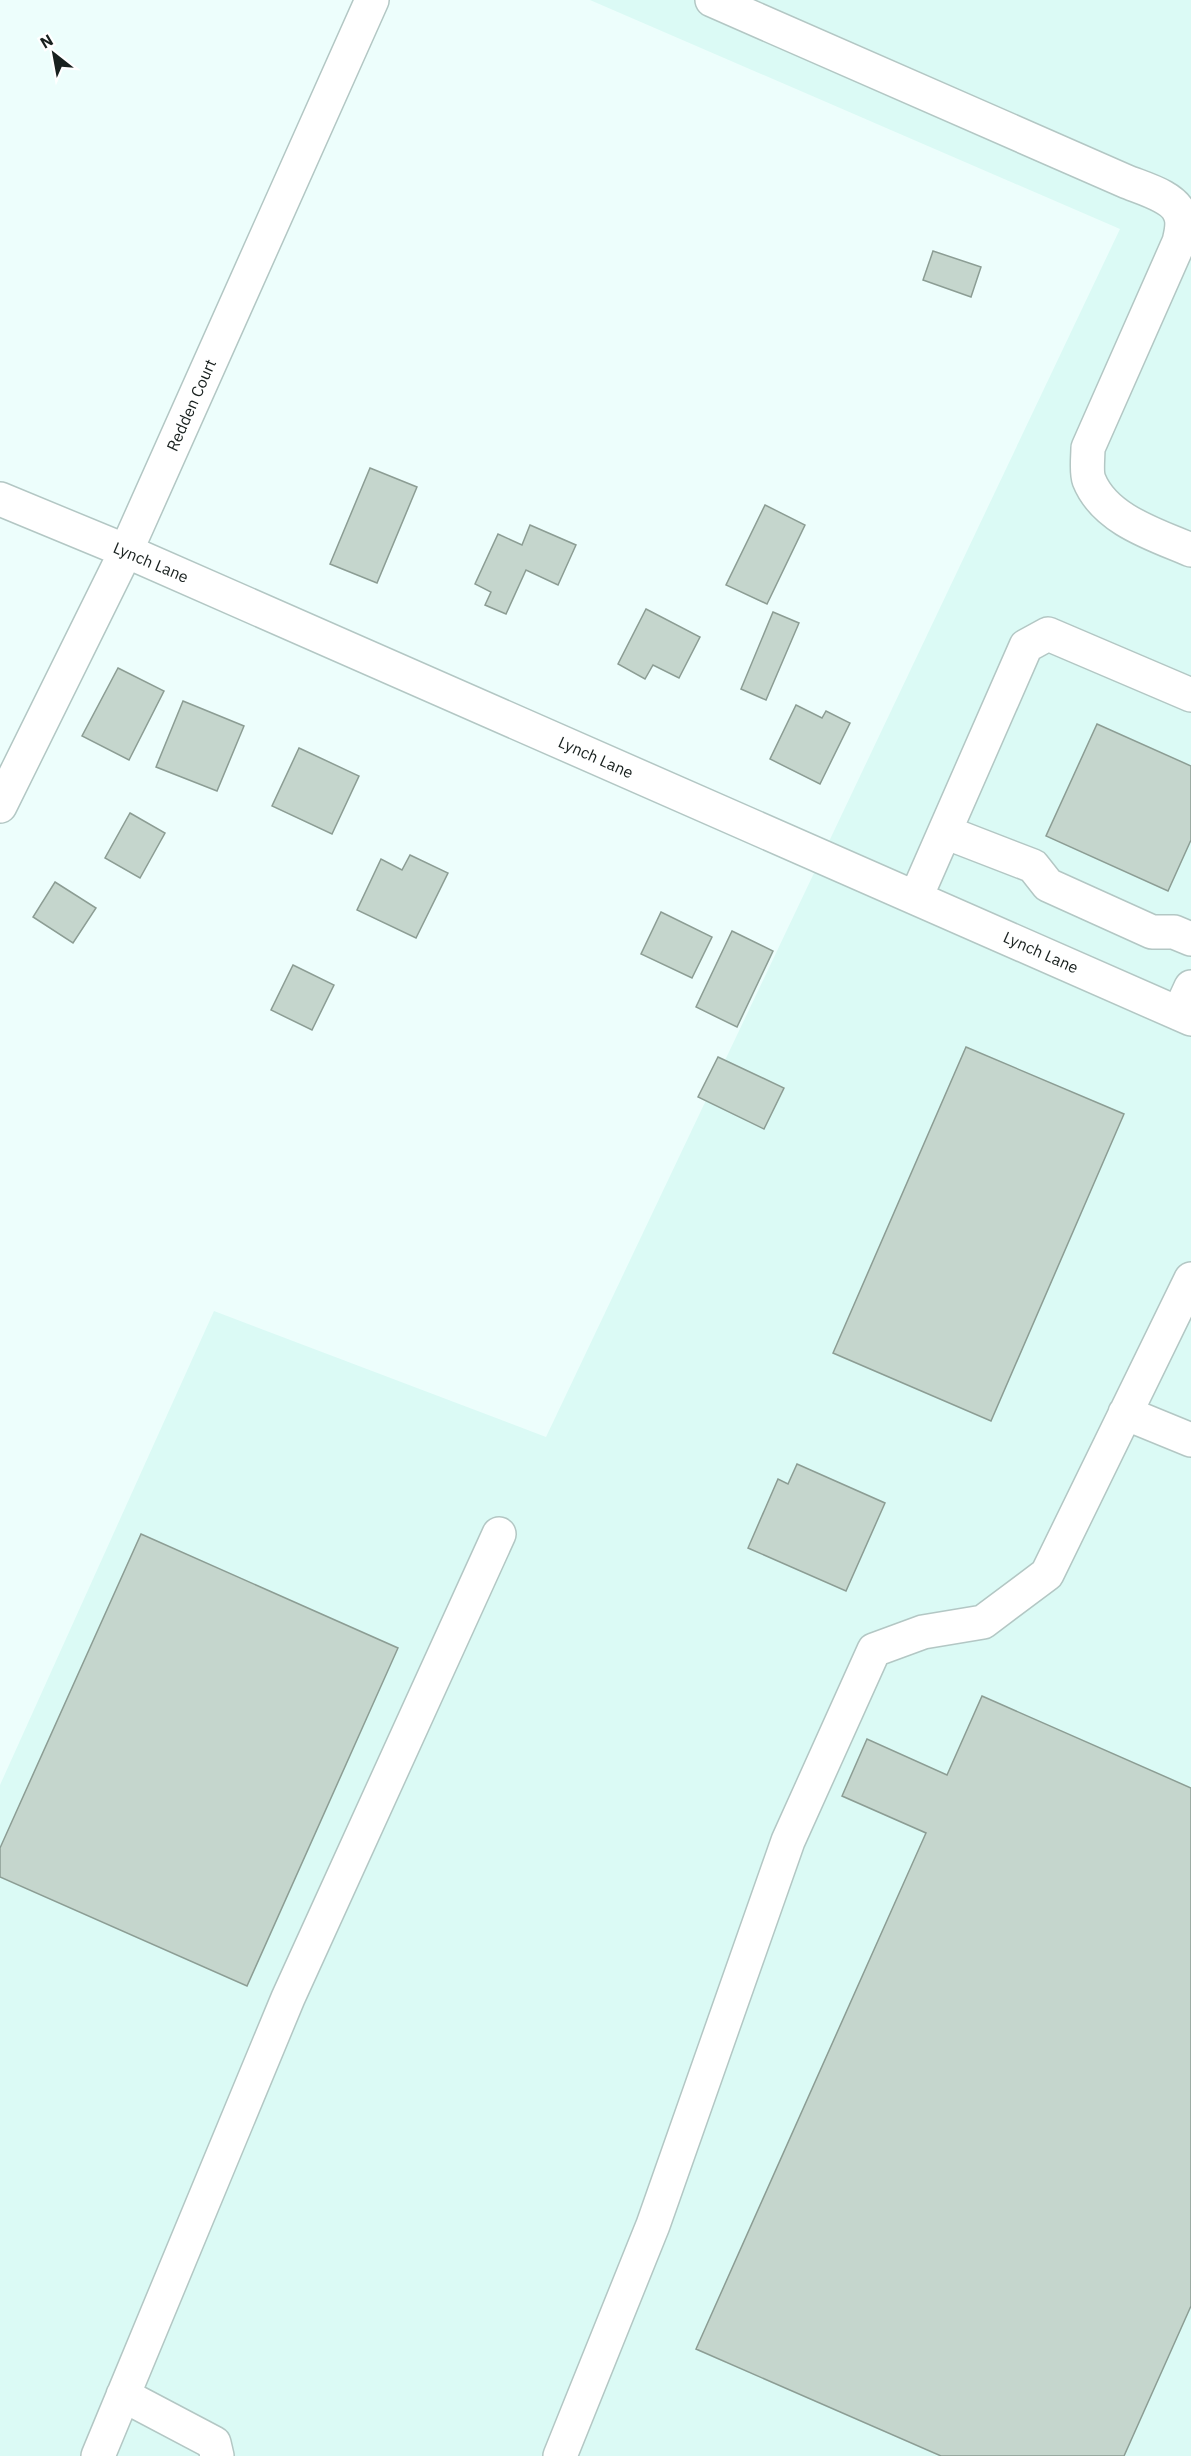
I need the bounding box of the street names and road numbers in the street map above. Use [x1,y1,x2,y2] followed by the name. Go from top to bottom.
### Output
[162,356,220,454] street label: Redden Court
[110,537,192,587] street label: Lynch Lane
[555,732,637,782] street label: Lynch Lane
[1000,927,1082,977] street label: Lynch Lane

